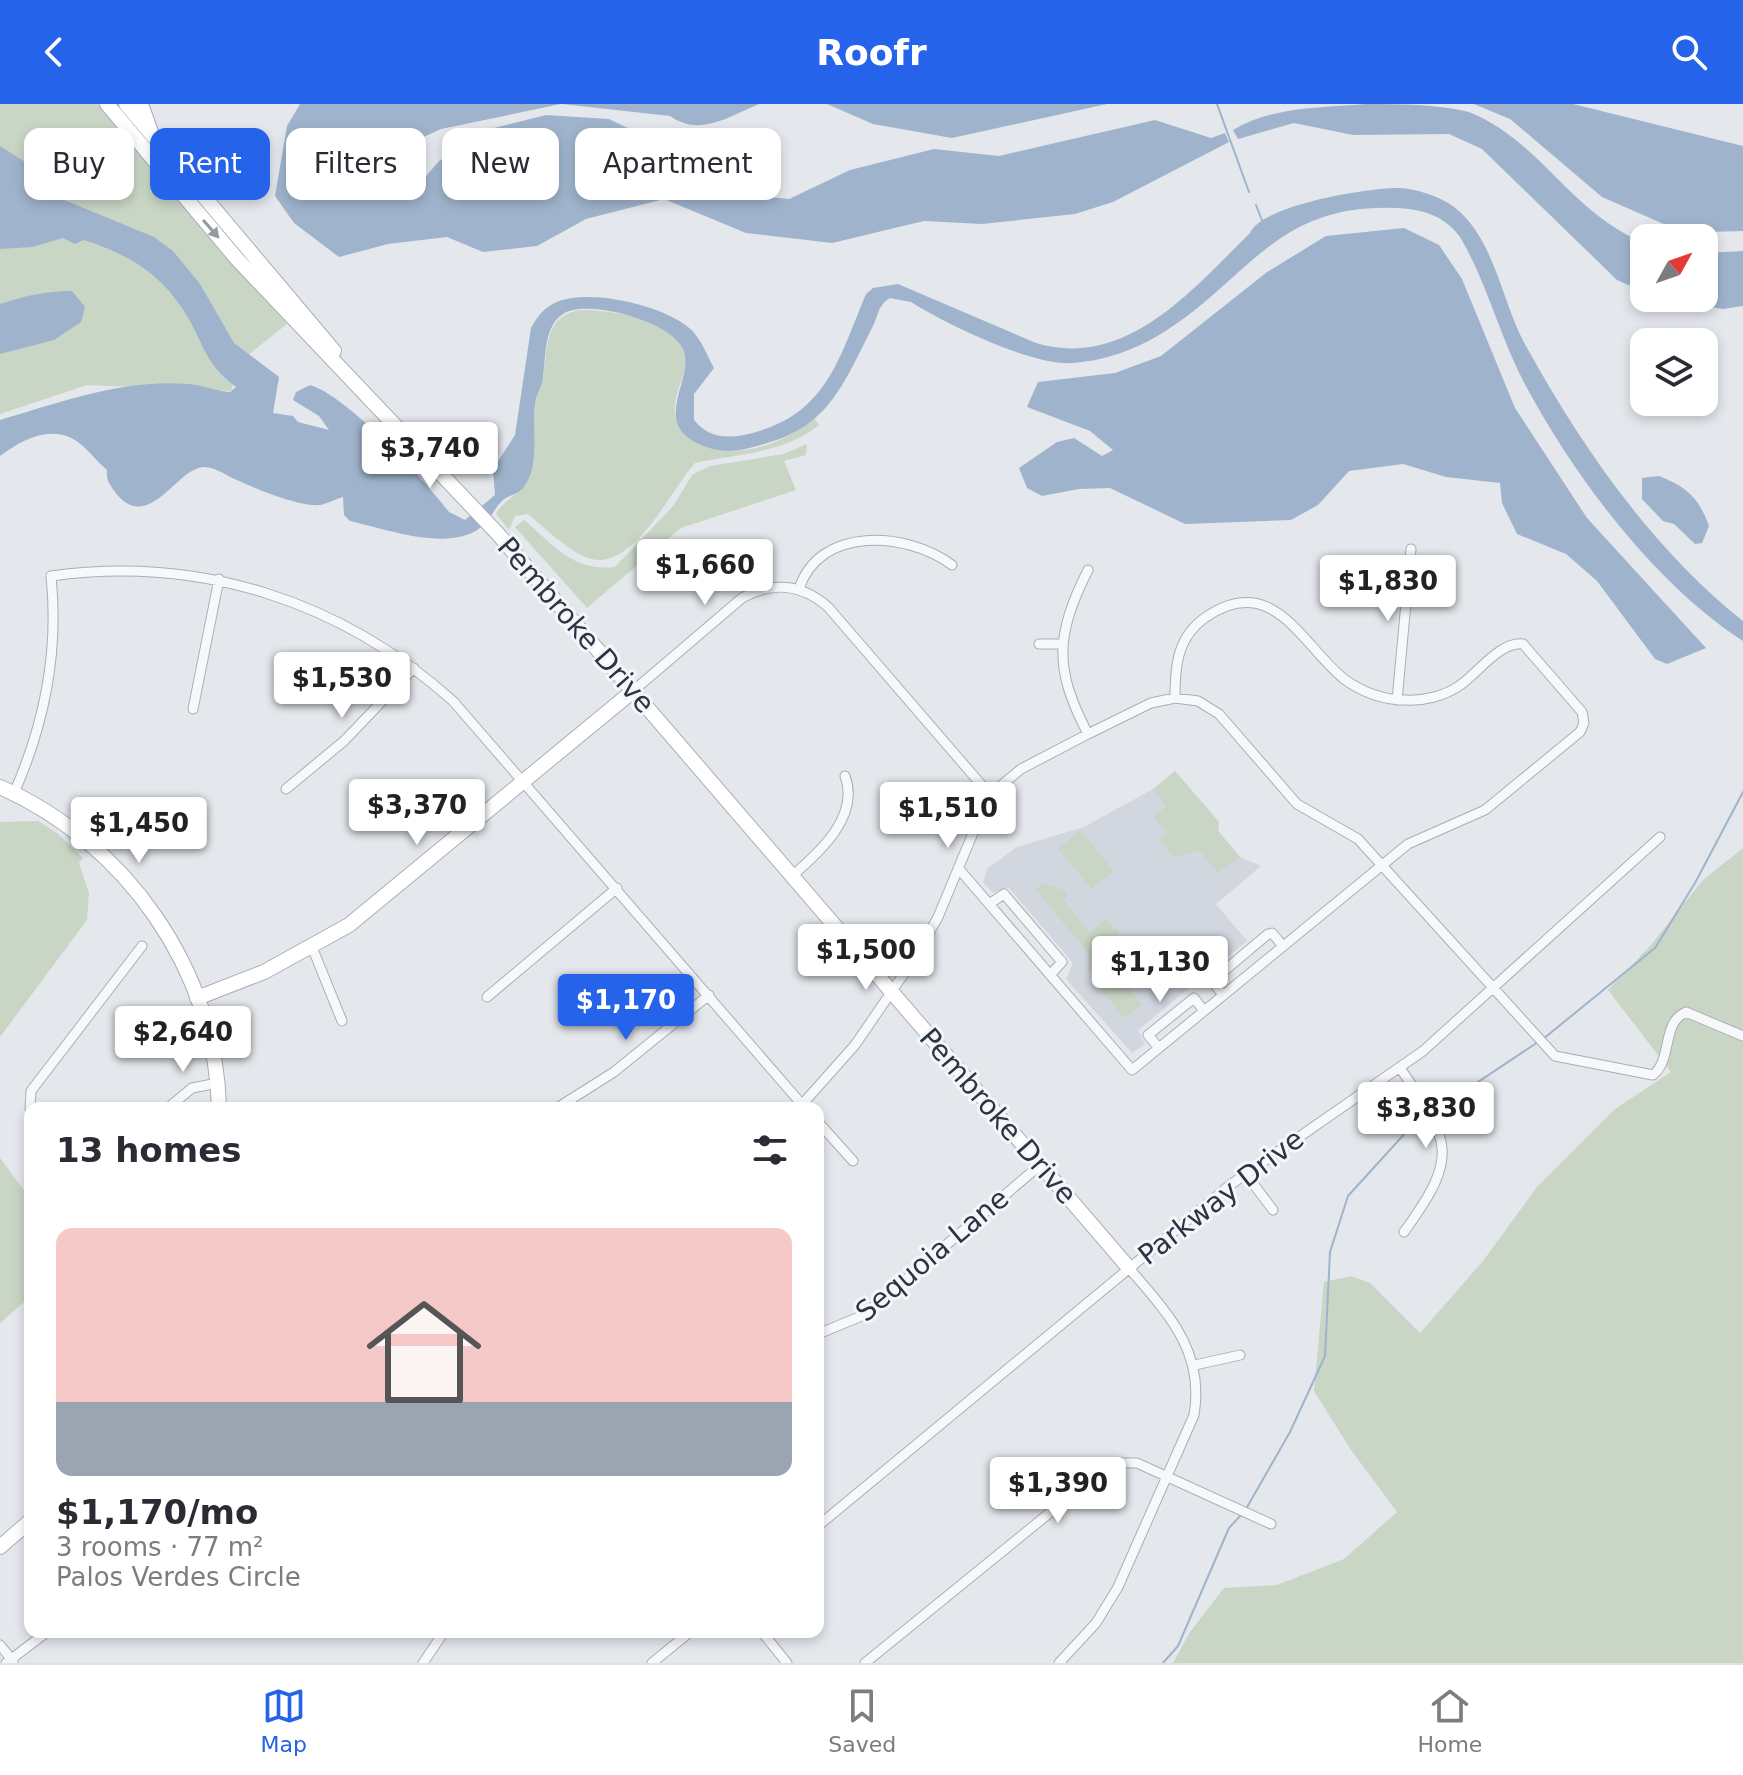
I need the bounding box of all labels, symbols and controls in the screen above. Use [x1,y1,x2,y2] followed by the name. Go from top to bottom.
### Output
[32,30,76,74] icon: back
[1667,30,1711,74] icon: search
[816,32,927,73] text: Roofr
[24,128,134,200] chip: Buy
[150,128,270,200] chip: Rent
[286,128,426,200] chip: Filters
[442,128,559,200] chip: New
[575,128,781,200] chip: Apartment
[202,218,219,238] one-way arrow
[1630,224,1718,312] north arrow
[1630,224,1718,416] map controls
[1630,328,1718,416] button: layers
[365,422,495,490] pin: $3,740
[380,433,480,463] text: $3,740
[491,530,661,720] street label: Pembroke Drive
[640,539,770,607] pin: $1,660
[655,550,755,580] text: $1,660
[1323,555,1453,623] pin: $1,830
[1338,566,1438,596] text: $1,830
[277,652,407,720] pin: $1,530
[292,663,392,693] text: $1,530
[352,779,482,847] pin: $3,370
[883,782,1013,850] pin: $1,510
[367,790,467,820] text: $3,370
[898,793,998,823] text: $1,510
[74,797,204,865] pin: $1,450
[89,808,189,838] text: $1,450
[801,924,931,992] pin: $1,500
[816,935,916,965] text: $1,500
[1095,936,1225,1004] pin: $1,130
[1110,947,1210,977] text: $1,130
[561,974,691,1042] pin: $1,170
[576,985,676,1015] text: $1,170
[118,1006,248,1074] pin: $2,640
[133,1017,233,1047] text: $2,640
[913,1021,1083,1211] street label: Pembroke Drive
[1361,1082,1491,1150] pin: $3,830
[1376,1093,1476,1123] text: $3,830
[1132,1122,1310,1272] street label: Parkway Drive
[748,1128,792,1172] icon: filters
[56,1130,241,1170] text: 13 homes
[849,1182,1015,1328] street label: Sequoia Lane
[352,1280,496,1424] icon: home
[993,1457,1123,1525] pin: $1,390
[1008,1468,1108,1498] text: $1,390
[56,1492,258,1532] text: $1,170/mo
[56,1532,264,1562] text: 3 rooms · 77 m²
[56,1562,301,1592] text: Palos Verdes Circle
[261,1684,307,1757] tab: Map
[828,1684,896,1757] tab: Saved
[1417,1684,1482,1757] tab: Home

